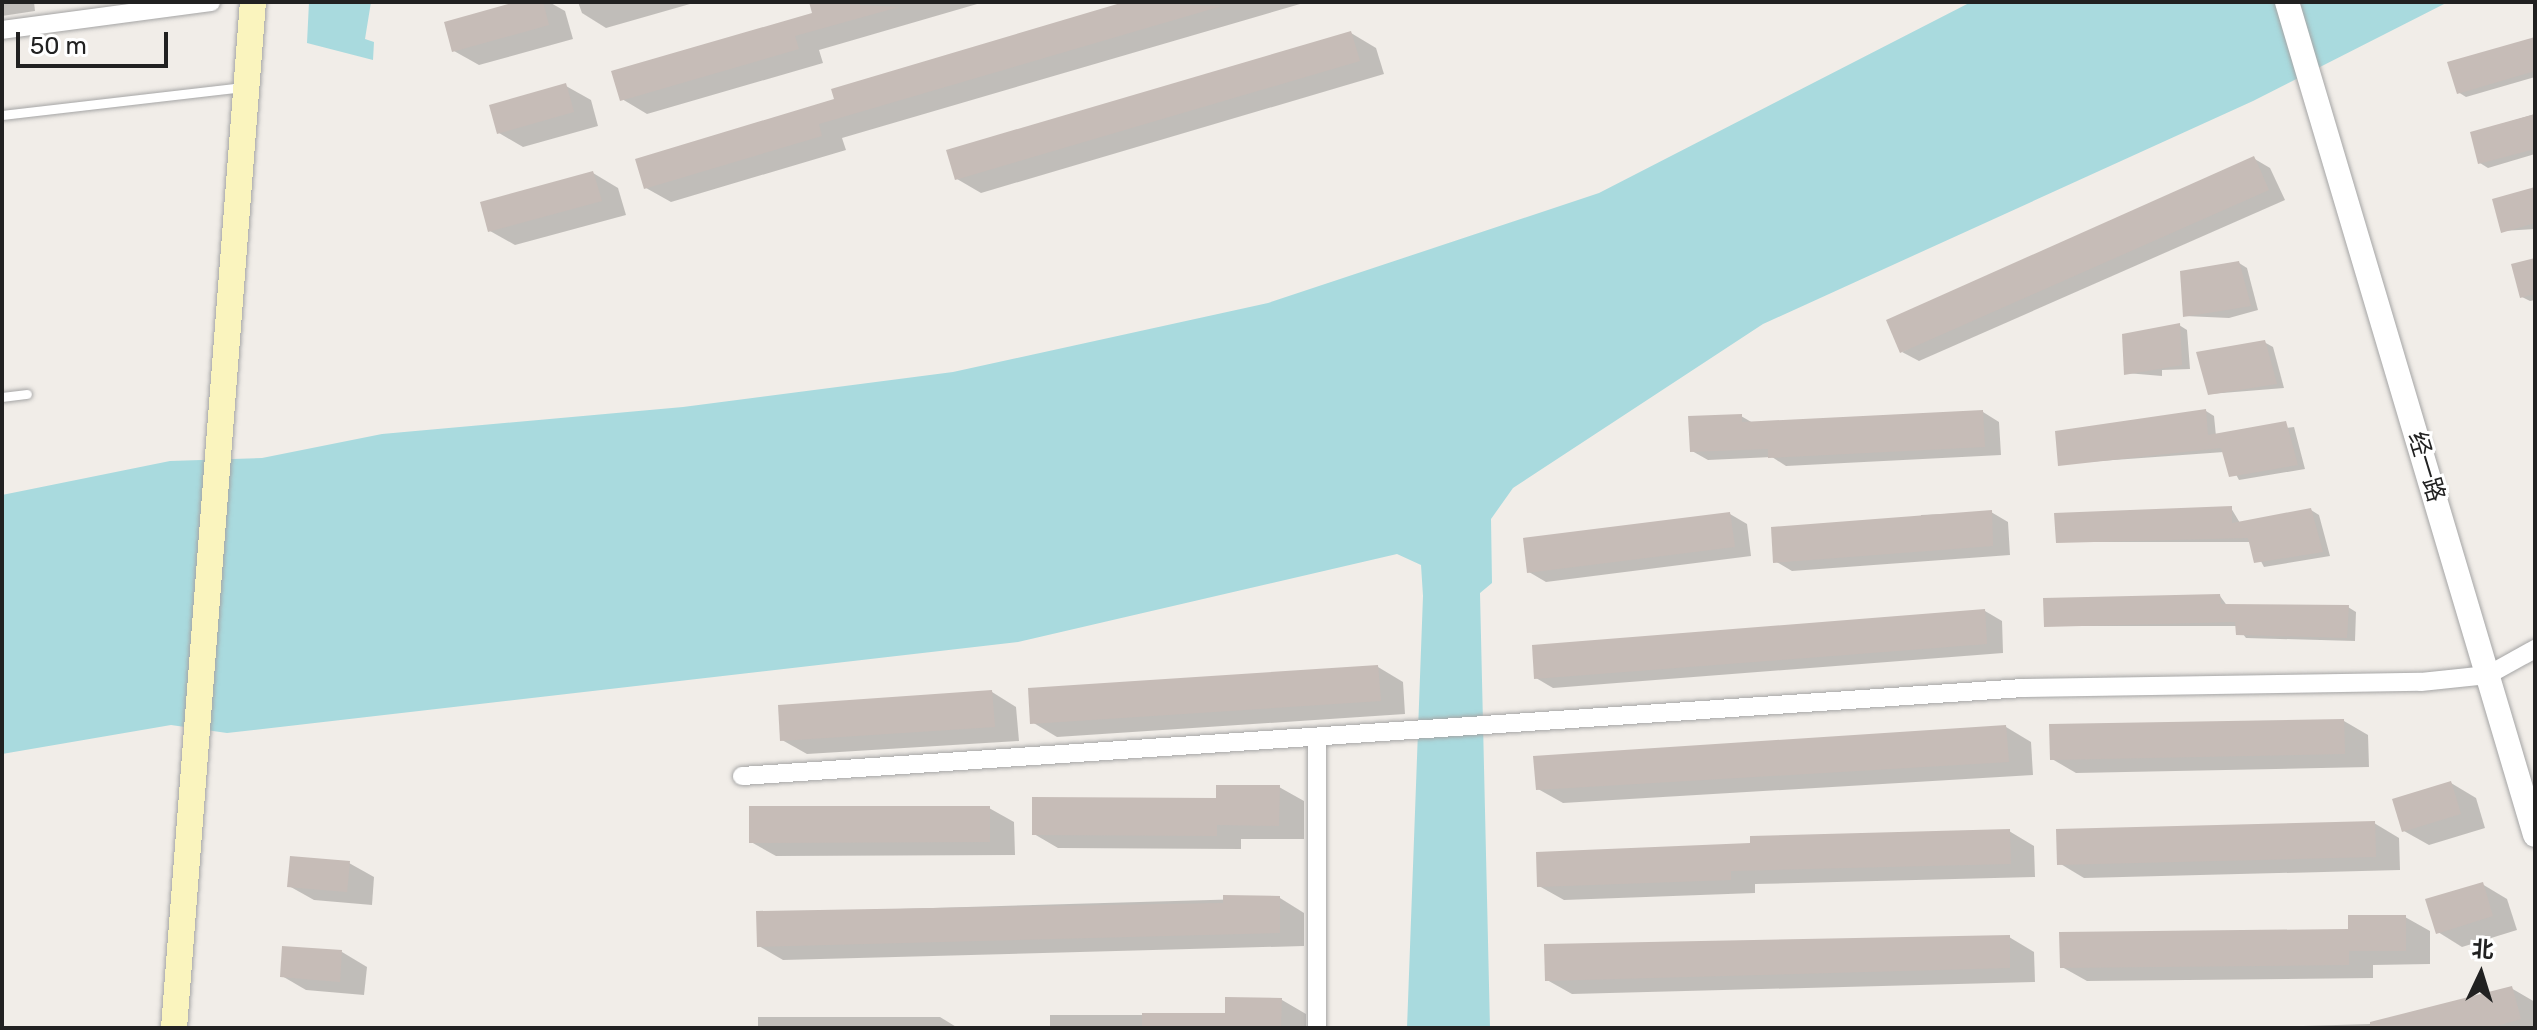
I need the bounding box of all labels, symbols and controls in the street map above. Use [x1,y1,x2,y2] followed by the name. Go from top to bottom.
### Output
[20,16,172,66] scale bar
[30,32,87,60] text: 50 m
[2402,428,2450,506] street label: 经一路
[2441,934,2521,1014] north arrow
[2471,935,2495,964] text: 北

